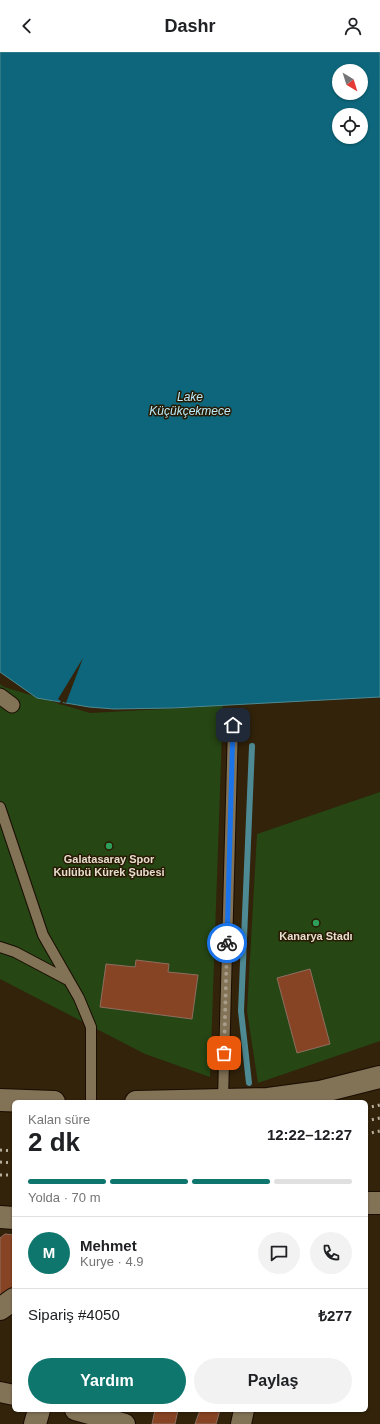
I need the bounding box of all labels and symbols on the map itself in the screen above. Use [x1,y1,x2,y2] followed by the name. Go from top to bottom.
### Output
[332,64,368,100] north arrow
[149,390,231,418] water label: Lake Küçükçekmece
[216,708,250,742] pin
[104,841,114,851] marker: Galatasaray Spor Kulübü Kürek Şubesi
[53,853,165,878] place label: Galatasaray Spor Kulübü Kürek Şubesi
[311,918,321,928] marker: Kanarya Stadı
[207,923,247,963] courier
[279,930,353,942] place label: Kanarya Stadı
[207,1036,241,1070] pin

